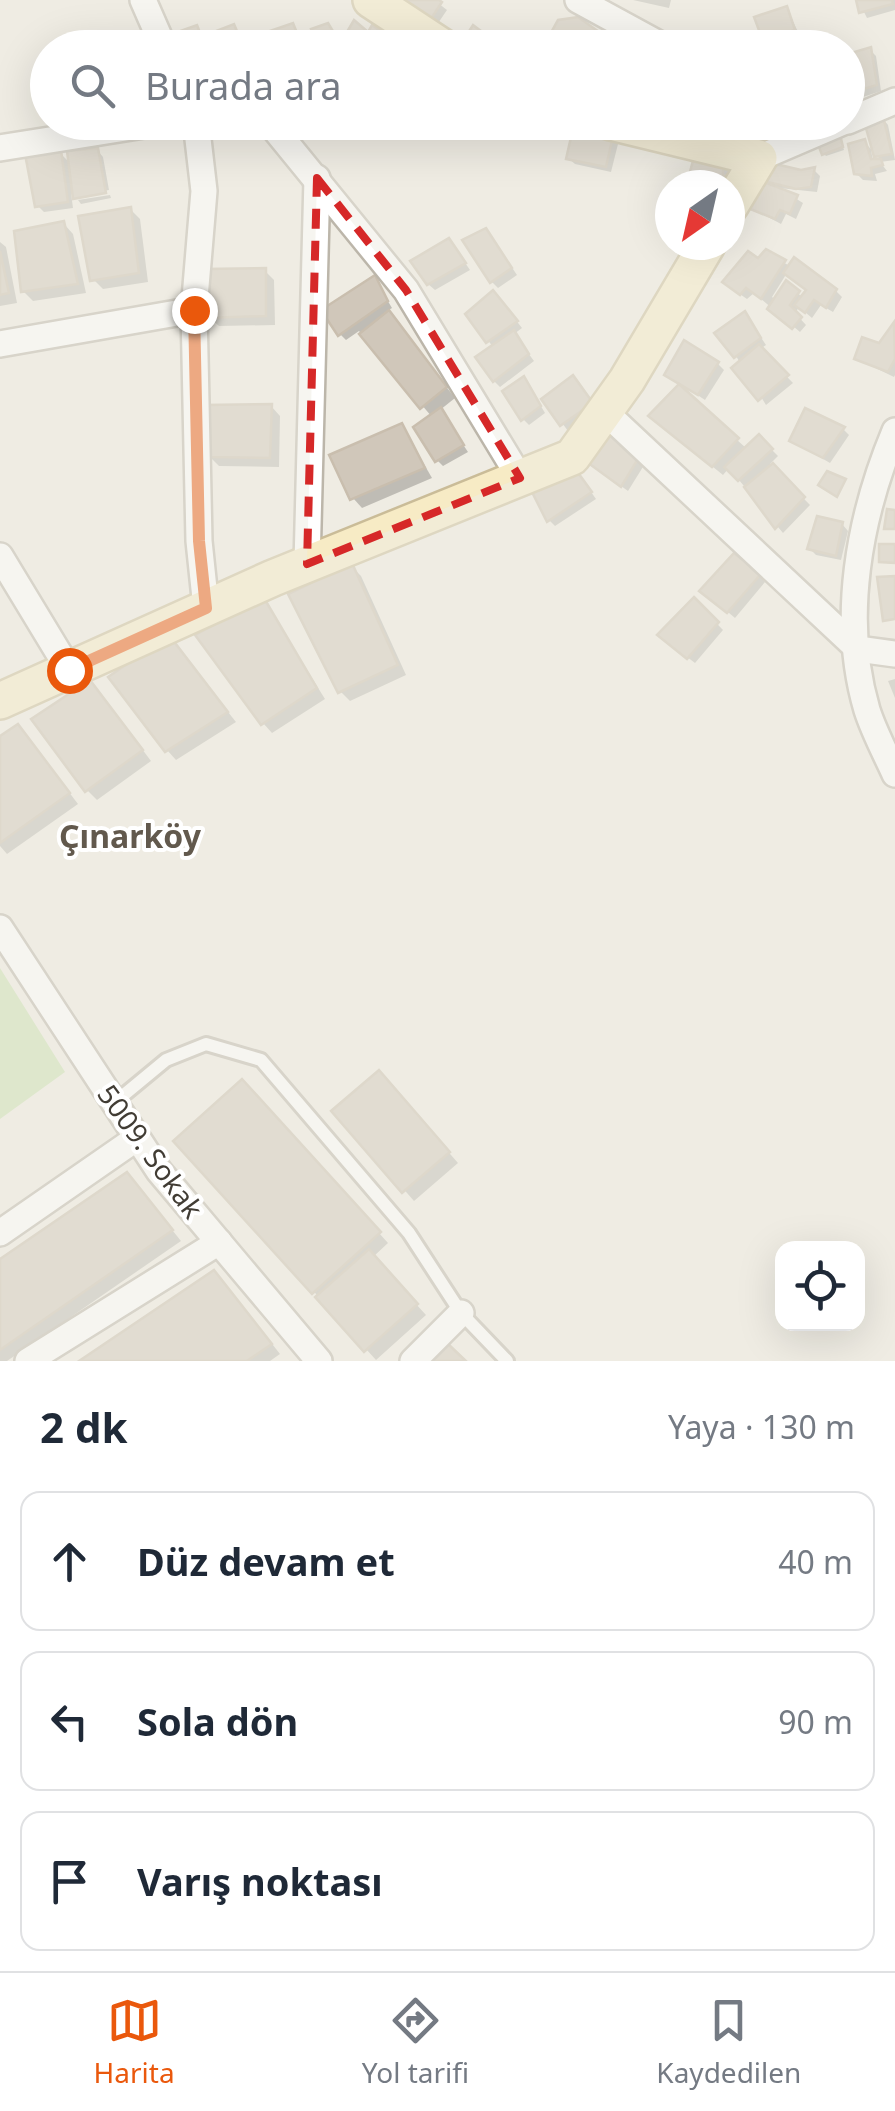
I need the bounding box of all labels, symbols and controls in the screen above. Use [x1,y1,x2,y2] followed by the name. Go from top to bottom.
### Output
[30,30,865,140] search box
[65,58,120,113] icon: search
[145,59,342,111] text: Burada ara
[655,170,745,260] north arrow
[172,288,218,334] route end
[47,648,93,694] route start
[59,814,202,857] district label: Çınarköy
[90,1076,212,1226] street label: 5009. Sokak
[775,1241,865,1331] map controls
[775,1241,865,1331] button: locate
[40,1398,128,1455] text: 2 dk
[668,1405,855,1448] text: Yaya · 130 m
[42,1534,97,1589] icon: ahead
[137,1535,395,1587] text: Düz devam et
[778,1540,853,1583] text: 40 m
[42,1694,97,1749] icon: left
[137,1695,298,1747] text: Sola dön
[778,1700,853,1743] text: 90 m
[42,1854,97,1909] icon: arrive
[137,1855,383,1907] text: Varış noktası
[94,1993,175,2091] tab: Harita
[362,1993,469,2091] tab: Yol tarifi
[656,1993,801,2091] tab: Kaydedilen

